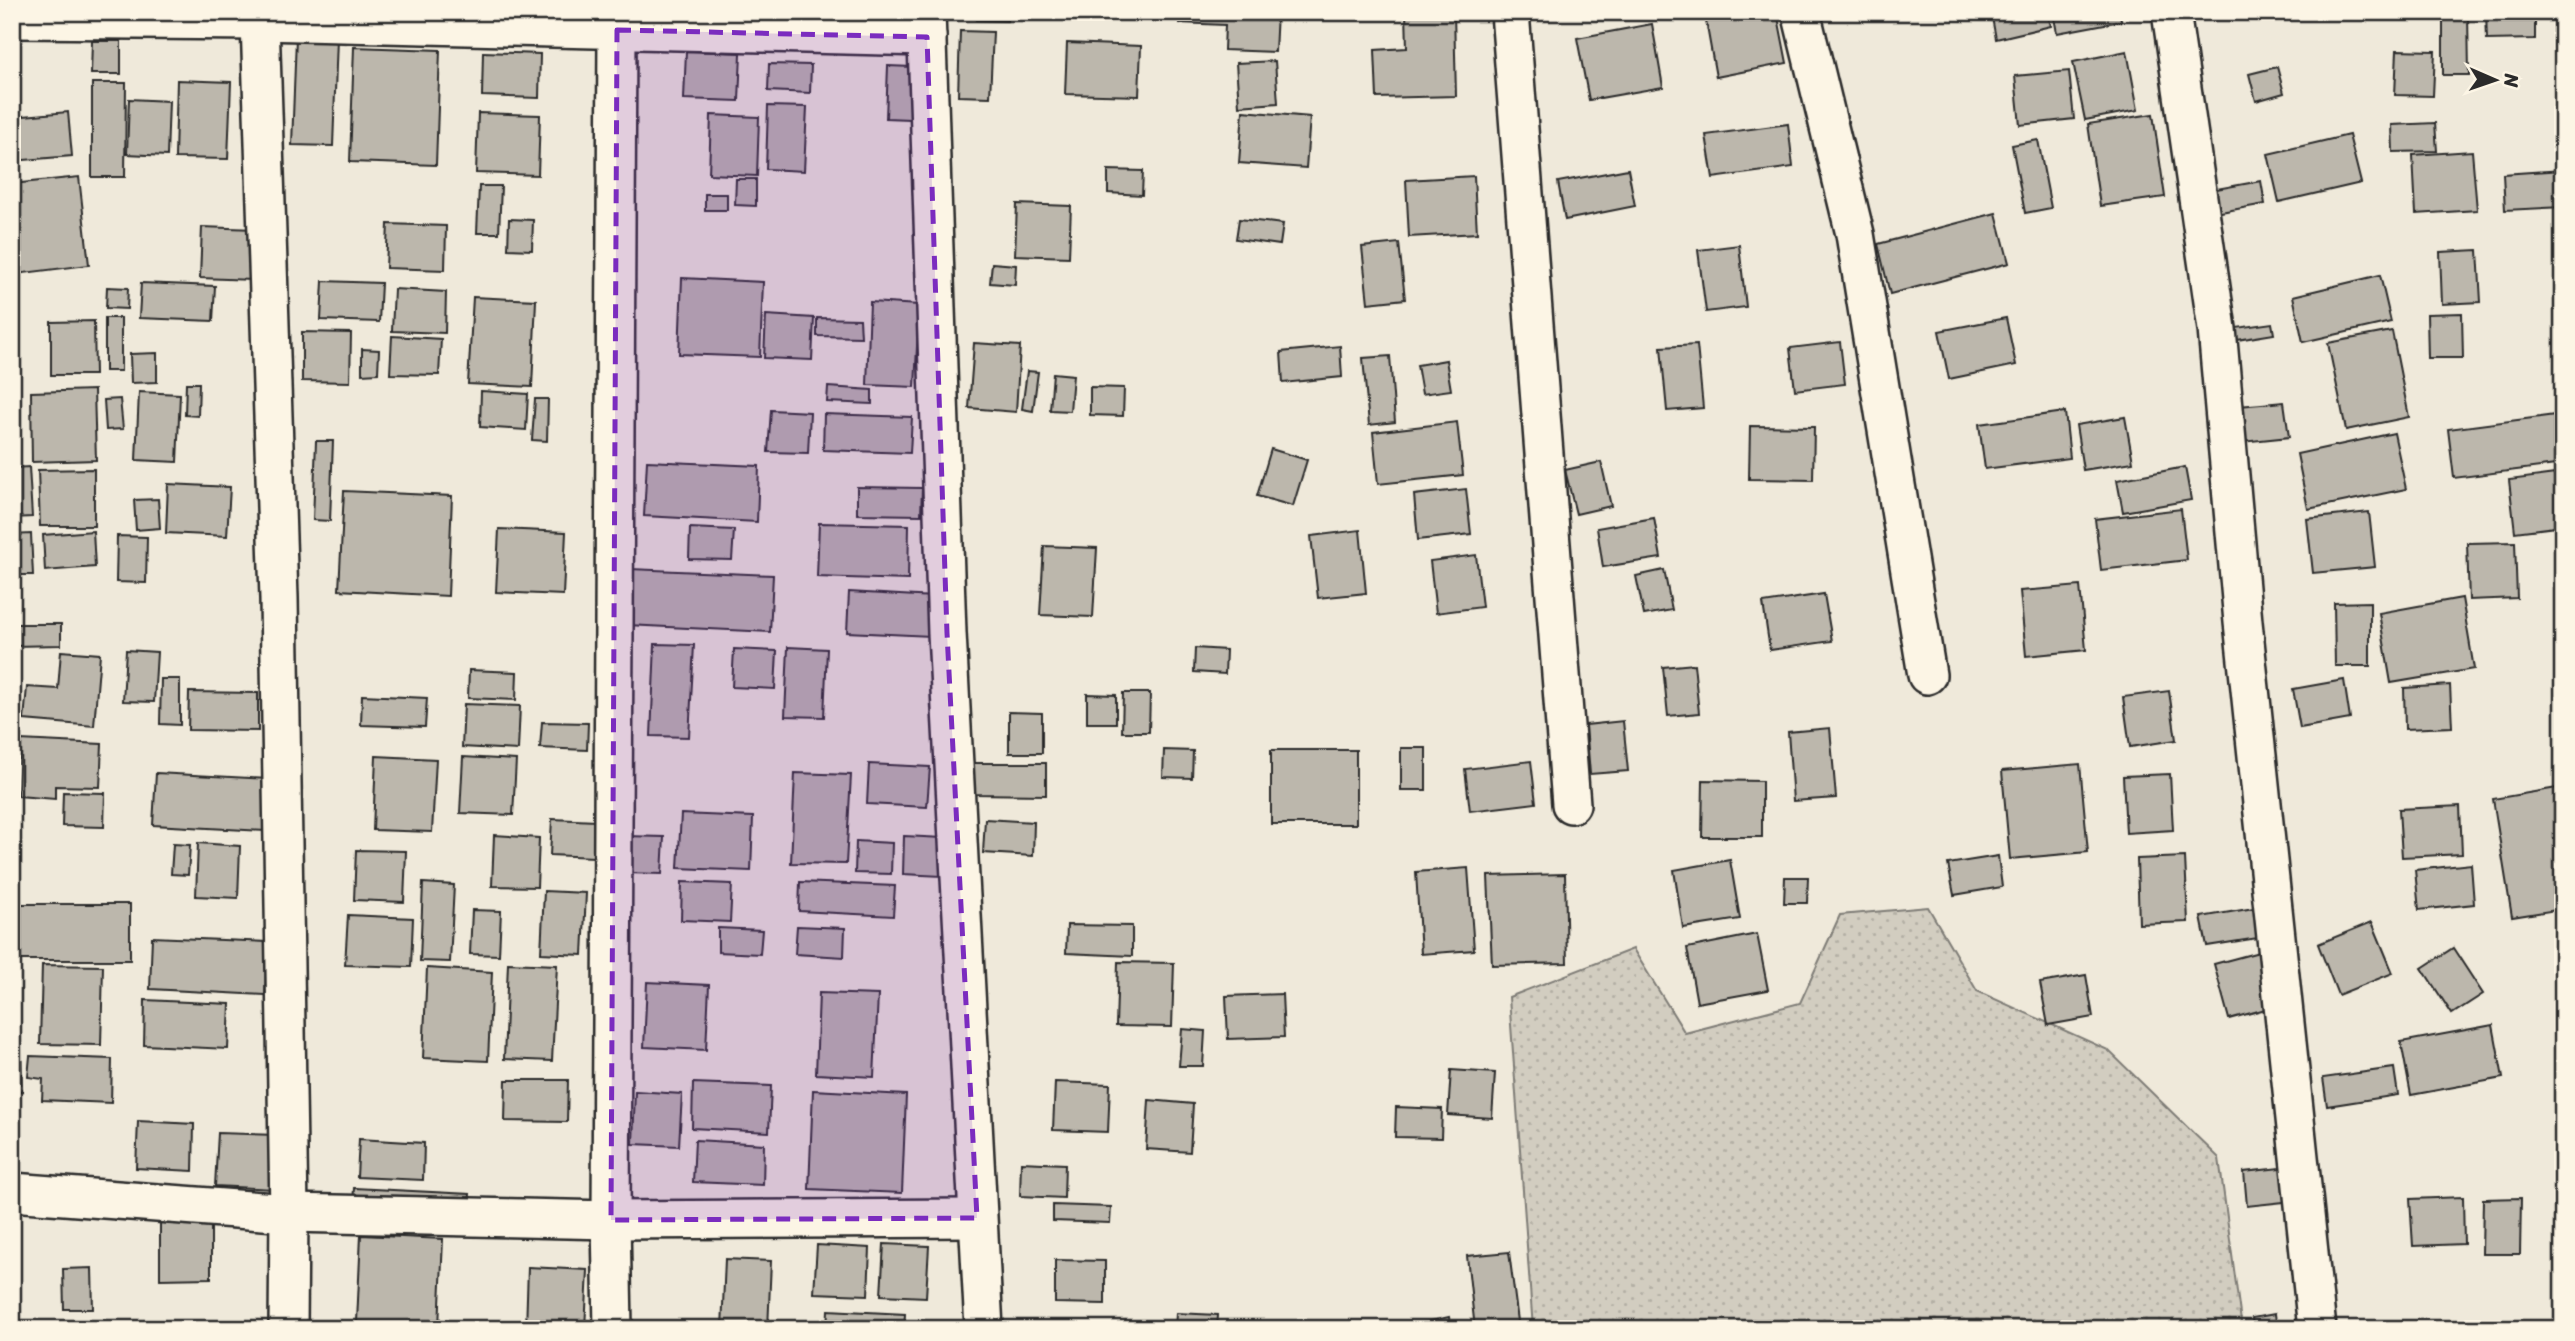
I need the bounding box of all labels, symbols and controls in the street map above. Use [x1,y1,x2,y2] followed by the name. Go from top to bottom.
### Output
[2460,46,2530,116] north arrow
[2495,72,2528,89] text: N

